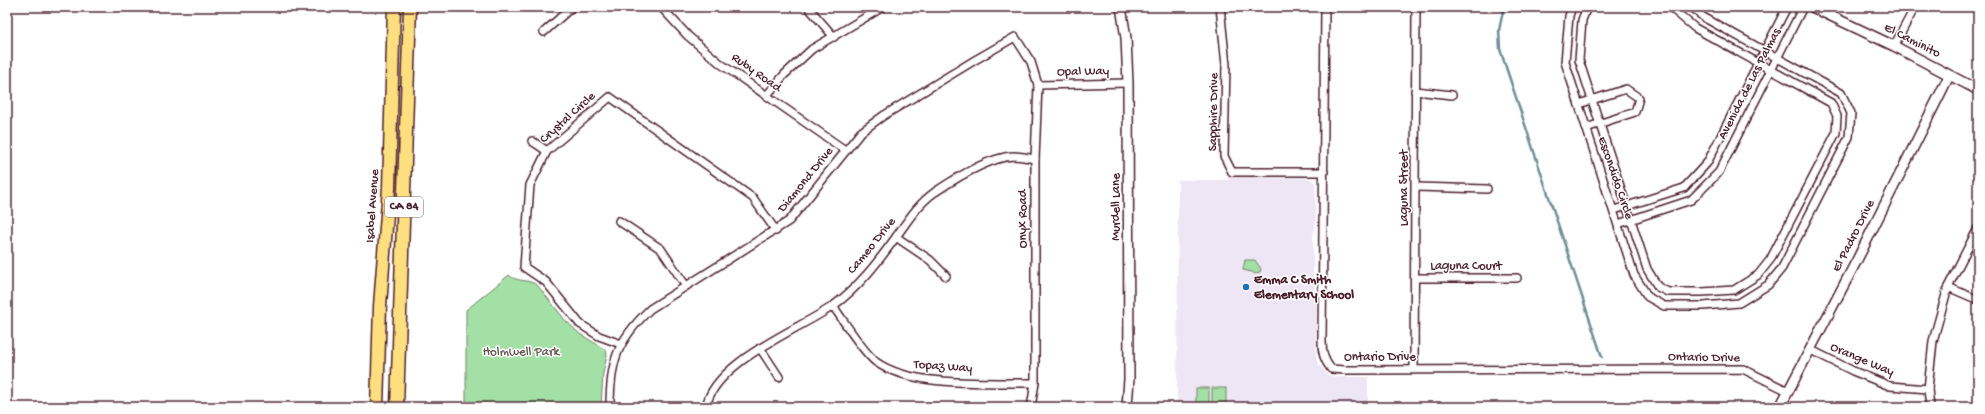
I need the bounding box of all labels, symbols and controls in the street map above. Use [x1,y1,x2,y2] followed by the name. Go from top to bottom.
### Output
[1881,20,1943,62] street label: El Caminito
[1715,25,1785,142] street label: Avenida de Las Palmas
[728,50,785,96] street label: Ruby Road
[1057,64,1110,80] street label: Opal Way
[1206,72,1222,151] street label: Sapphire Drive
[537,89,599,147] street label: Crystal Circle
[1594,135,1636,222] street label: Escondido Circle
[774,144,837,216] street label: Diamond Drive
[1397,148,1412,226] street label: Laguna Street
[363,168,383,243] street label: Isabel Avenue
[1109,173,1124,241] street label: Murdell Lane
[1016,188,1031,248] street label: Onyx Road
[385,197,423,217] road number: CA 84
[1829,197,1879,275] street label: El Padro Drive
[845,214,900,277] street label: Cameo Drive
[1430,259,1504,274] street label: Laguna Court
[1254,273,1354,303] place label: Emma C Smith Elementary School
[1241,282,1251,292] marker: Emma C Smith Elementary School
[1828,340,1897,380] street label: Orange Way
[483,345,561,360] park label: Holmwell Park
[1344,350,1416,365] street label: Ontario Drive
[1668,350,1740,366] street label: Ontario Drive
[912,357,973,377] street label: Topaz Way

